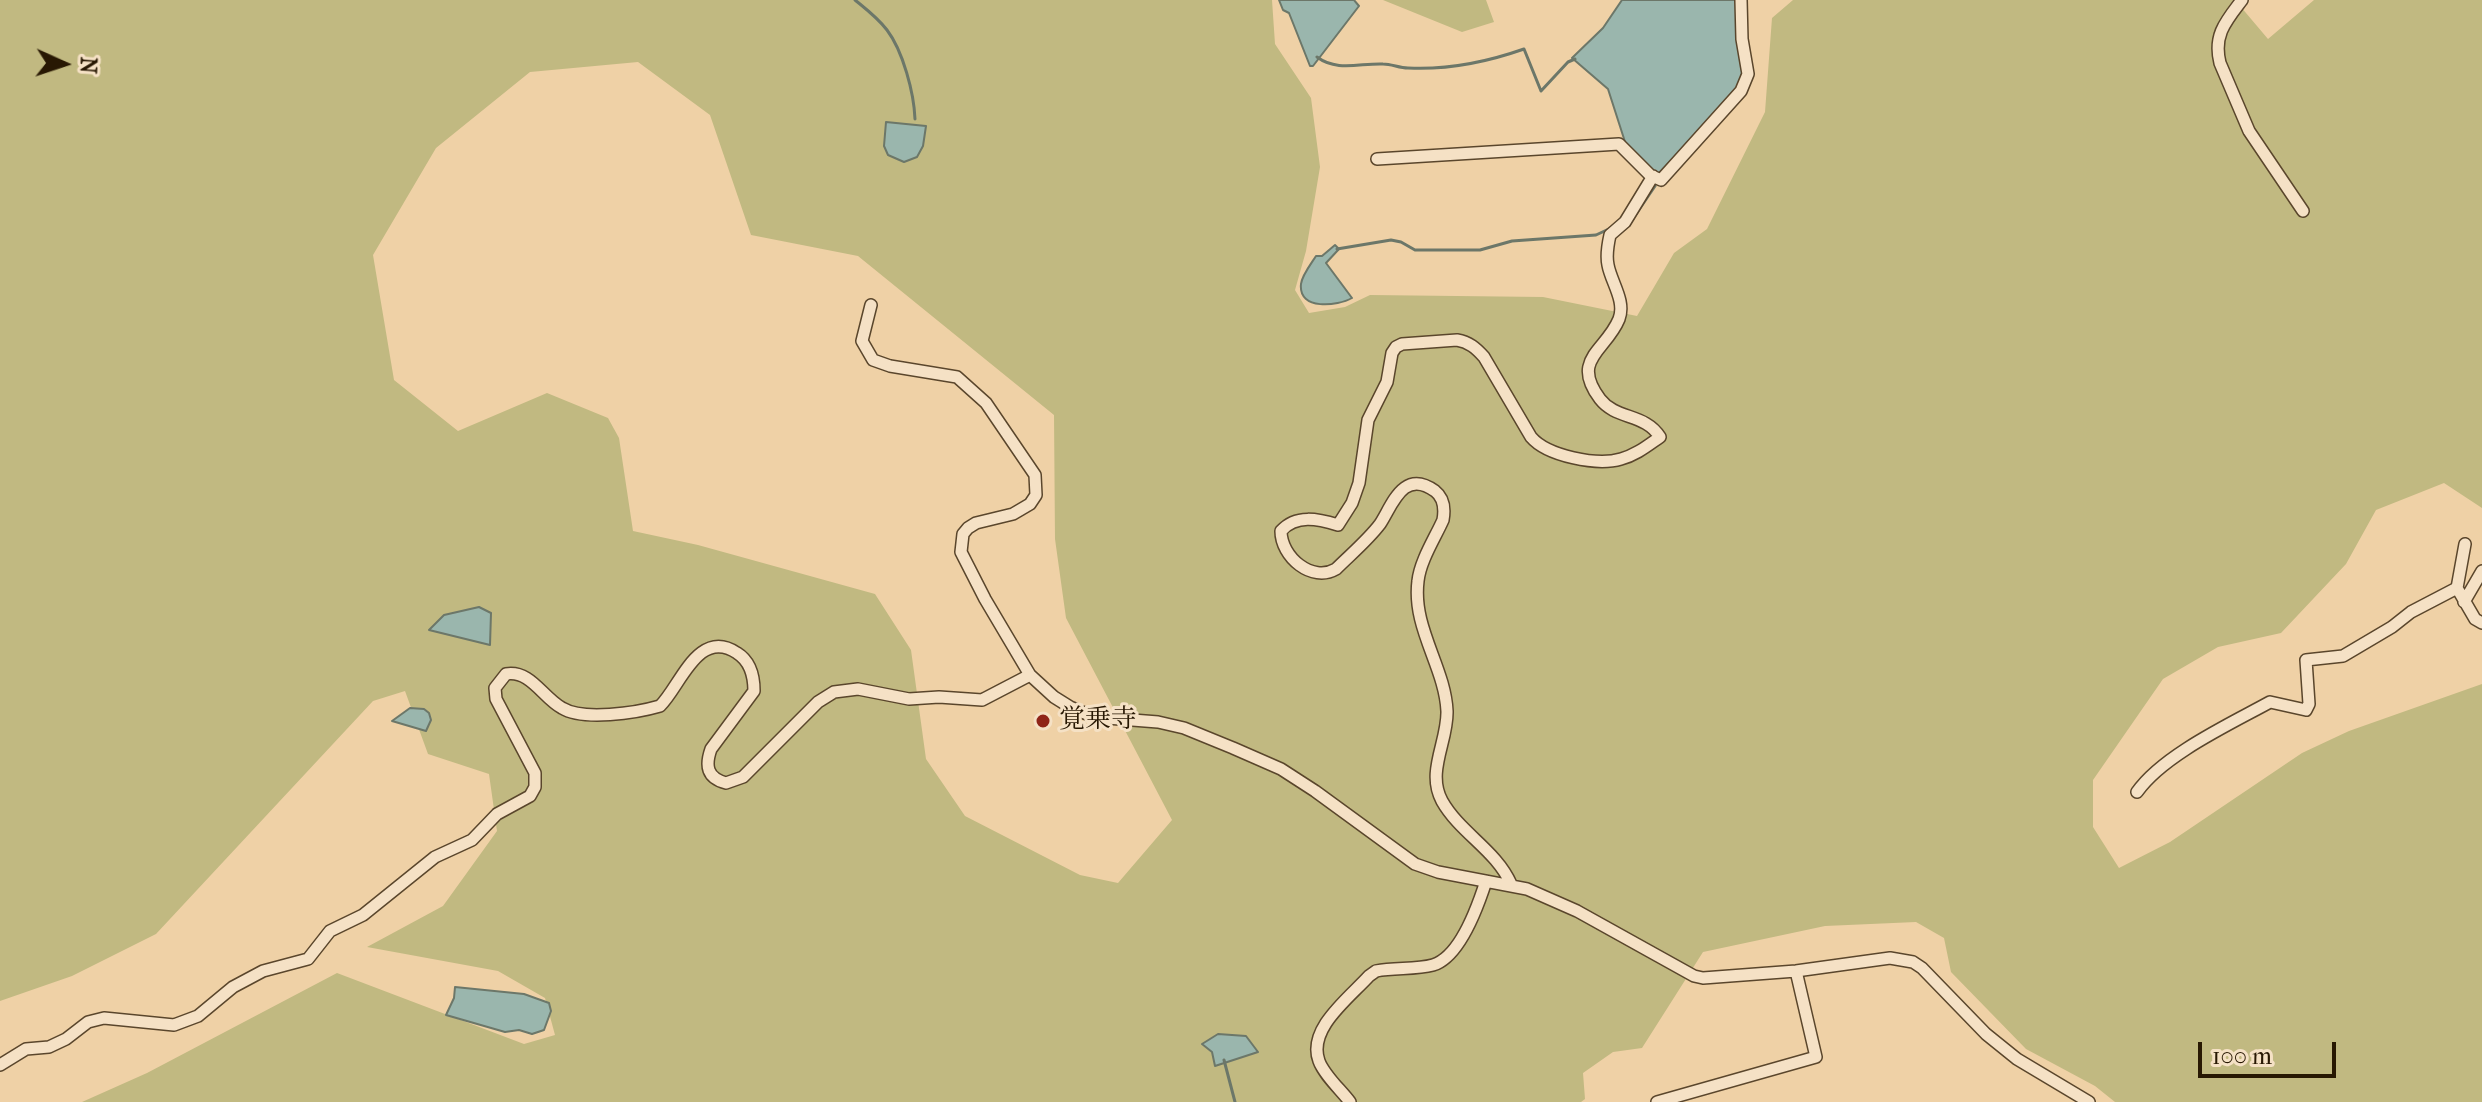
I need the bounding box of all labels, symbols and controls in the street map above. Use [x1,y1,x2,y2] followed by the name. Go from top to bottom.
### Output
[24,24,104,104] north arrow
[75,56,101,74] text: N
[1059,705,1137,737] place label: 覚乗寺
[1034,712,1052,730] marker: 覚乗寺
[2202,1026,2340,1076] scale bar
[2212,1042,2272,1070] text: 100 m

